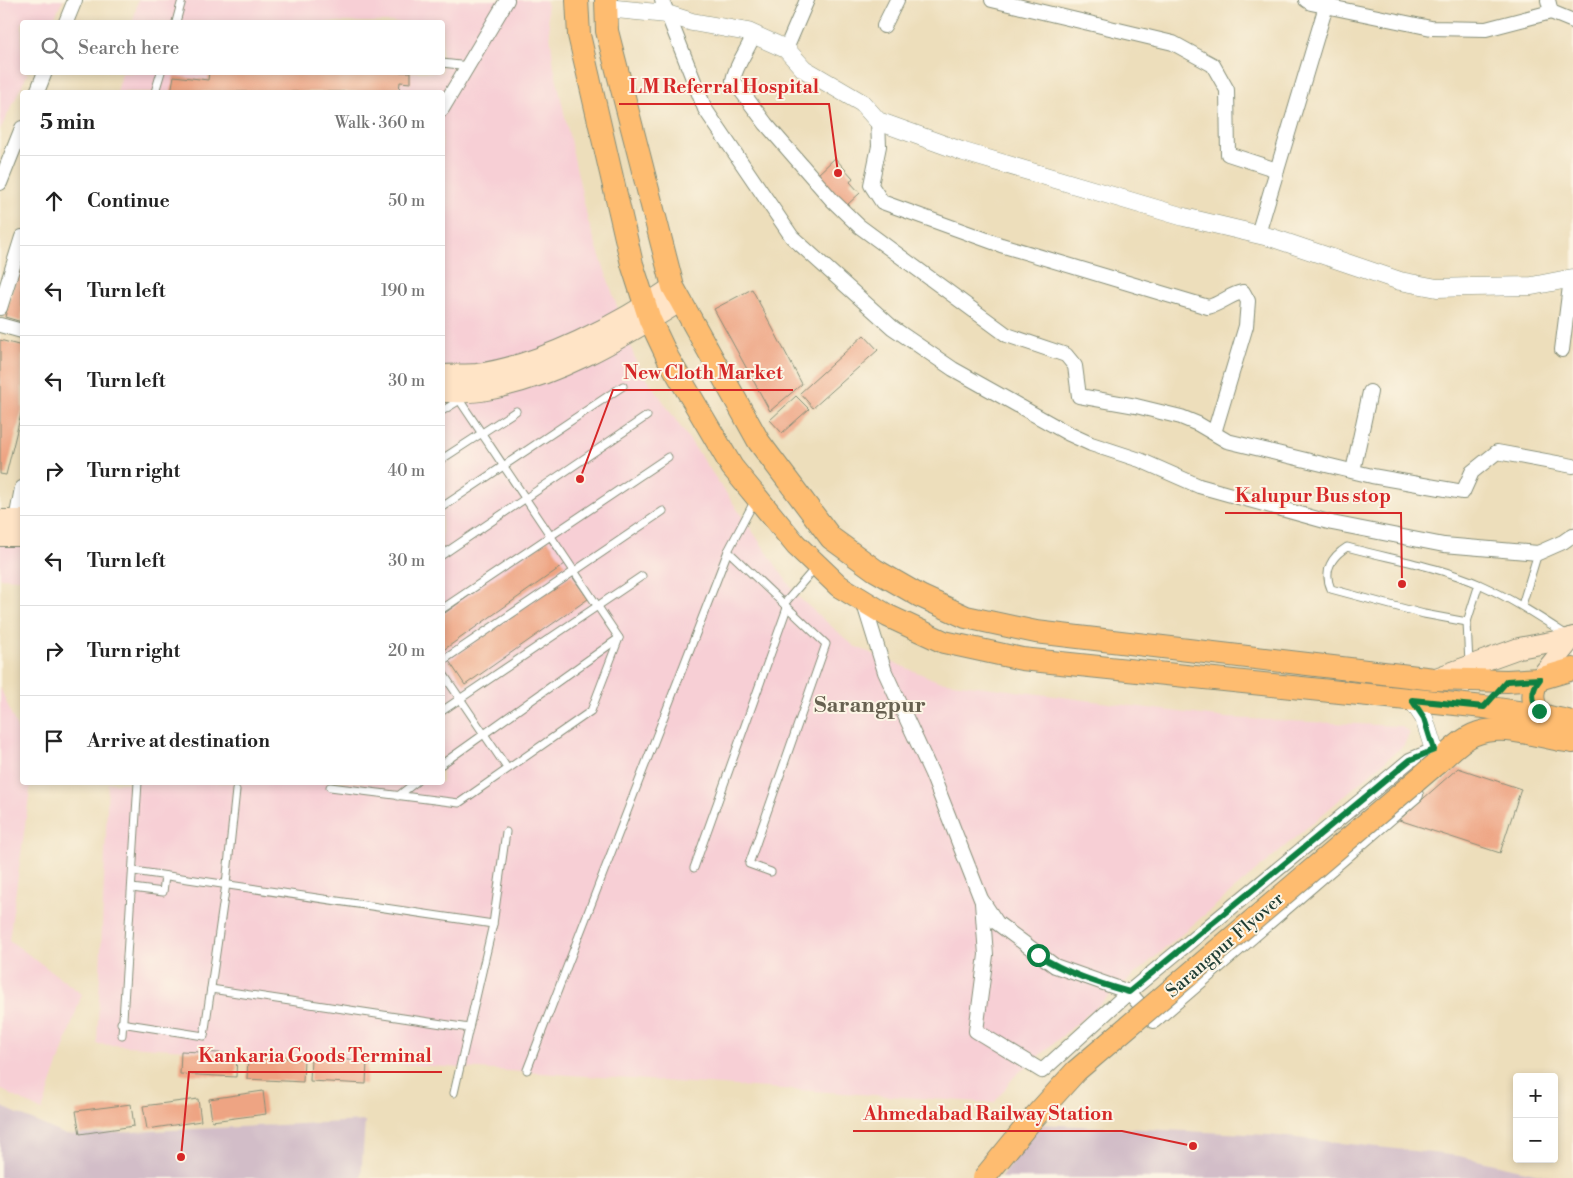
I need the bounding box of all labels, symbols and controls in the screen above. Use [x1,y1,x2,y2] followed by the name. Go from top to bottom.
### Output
[20,20,445,75] search box
[38,34,66,62] icon: search
[78,36,179,60] text: Search here
[619,70,829,104] callout: LM Referral Hospital
[629,75,819,99] text: LM Referral Hospital
[40,110,95,136] text: 5 min
[335,113,425,133] text: Walk · 360 m
[40,187,68,215] icon: ahead
[87,189,170,213] text: Continue
[388,191,425,211] text: 50 m
[40,277,68,305] icon: left
[87,279,166,303] text: Turn left
[381,281,425,301] text: 190 m
[613,356,793,390] callout: New Cloth Market
[623,361,783,385] text: New Cloth Market
[40,367,68,395] icon: left
[87,369,166,393] text: Turn left
[388,371,425,391] text: 30 m
[40,457,68,485] icon: right
[87,459,180,483] text: Turn right
[388,461,425,481] text: 40 m
[1225,479,1401,513] callout: Kalupur Bus stop
[1235,484,1391,508] text: Kalupur Bus stop
[40,547,68,575] icon: left
[87,549,166,573] text: Turn left
[388,551,425,571] text: 30 m
[40,637,68,665] icon: right
[87,639,180,663] text: Turn right
[388,641,425,661] text: 20 m
[814,692,926,719] district label: Sarangpur
[1528,700,1551,723] route end
[40,727,68,755] icon: arrive
[87,729,270,753] text: Arrive at destination
[1161,887,1289,1003] street label: Sarangpur Flyover
[1027,944,1050,967] route start
[189,1038,442,1072] callout: Kankaria Goods Terminal
[198,1044,432,1068] text: Kankaria Goods Terminal
[1513,1073,1558,1163] map controls
[1513,1073,1558,1118] button: +
[853,1097,1122,1131] callout: Ahmedabad Railway Station
[862,1102,1113,1126] text: Ahmedabad Railway Station
[1513,1118,1558,1163] button: −

